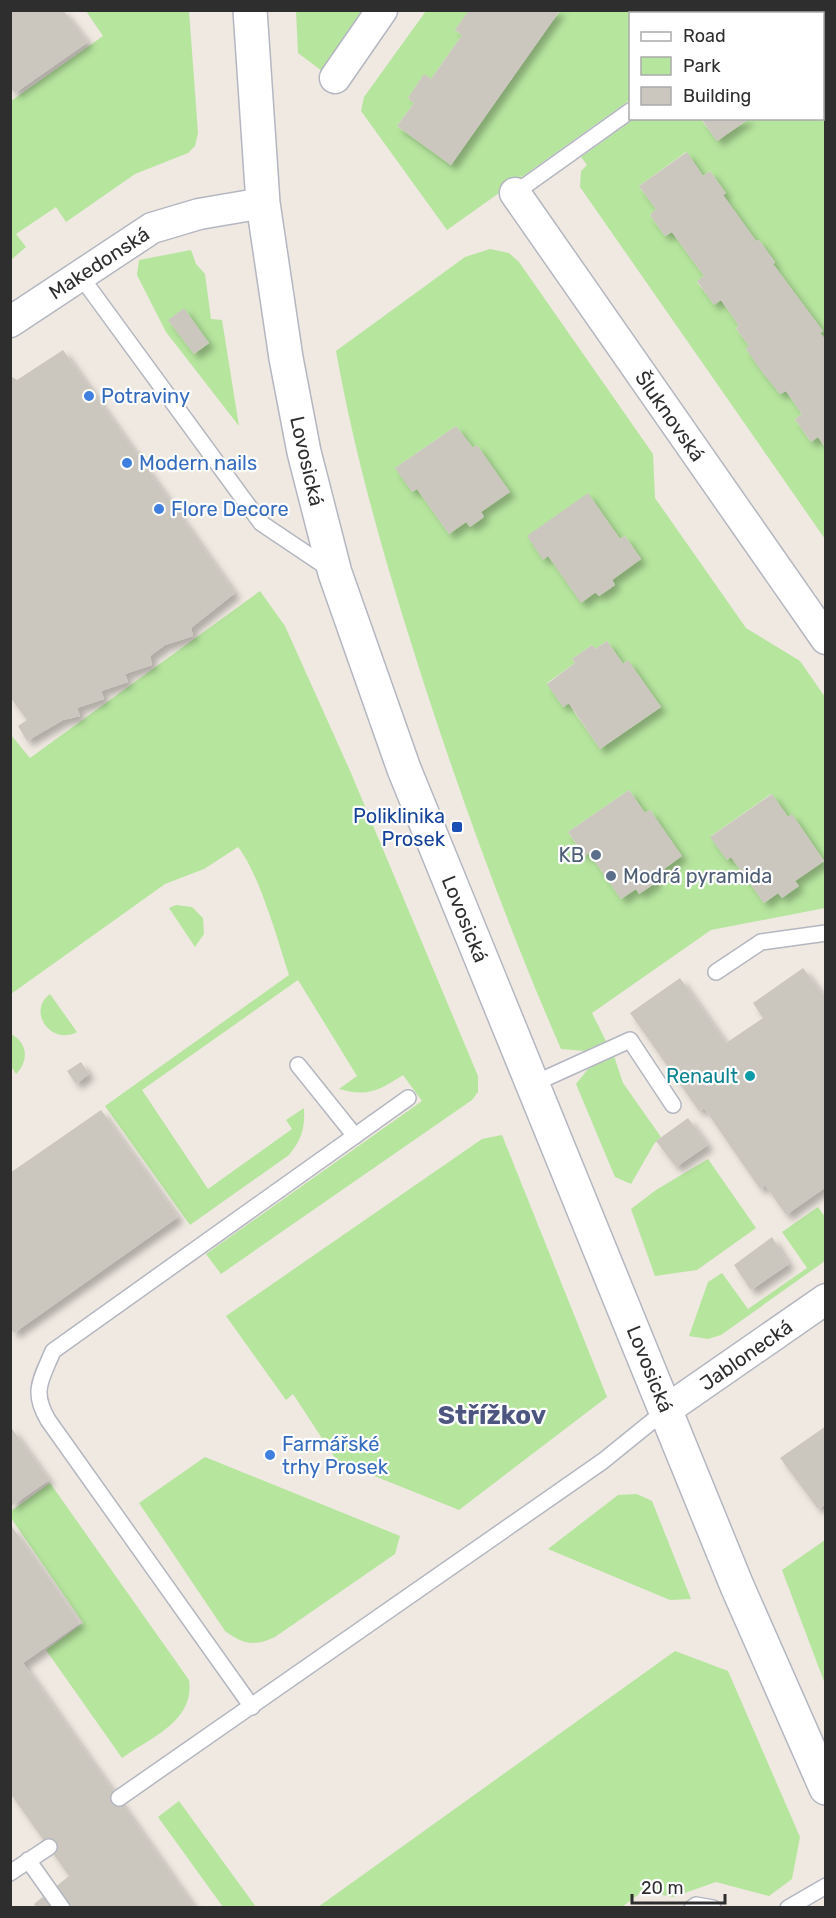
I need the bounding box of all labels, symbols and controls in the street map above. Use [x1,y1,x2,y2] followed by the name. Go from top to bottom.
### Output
[629,12,824,120] legend
[683,25,726,47] text: Road
[683,55,721,77] text: Park
[683,85,751,107] text: Building
[44,222,154,304] street label: Makedonská
[630,366,710,466] street label: Šluknovská
[101,384,190,408] place label: Potraviny
[82,389,96,403] marker: Potraviny
[285,414,329,508] street label: Lovosická
[139,451,257,475] place label: Modern nails
[120,456,134,470] marker: Modern nails
[171,497,289,521] place label: Flore Decore
[152,502,166,516] marker: Flore Decore
[353,804,446,851] place label: Poliklinika Prosek
[450,820,464,834] marker: Poliklinika Prosek
[559,843,584,867] place label: KB
[589,848,603,862] marker: KB
[623,864,772,888] place label: Modrá pyramida
[604,869,618,883] marker: Modrá pyramida
[437,872,493,966] street label: Lovosická
[666,1064,738,1088] place label: Renault
[743,1069,757,1083] marker: Renault
[695,1314,797,1396] street label: Jablonecká
[622,1322,678,1416] street label: Lovosická
[438,1400,546,1431] district label: Střížkov
[282,1432,389,1479] place label: Farmářské trhy Prosek
[263,1448,277,1462] marker: Farmářské trhy Prosek
[632,1867,725,1905] scale bar
[641,1877,683,1899] text: 20 m

